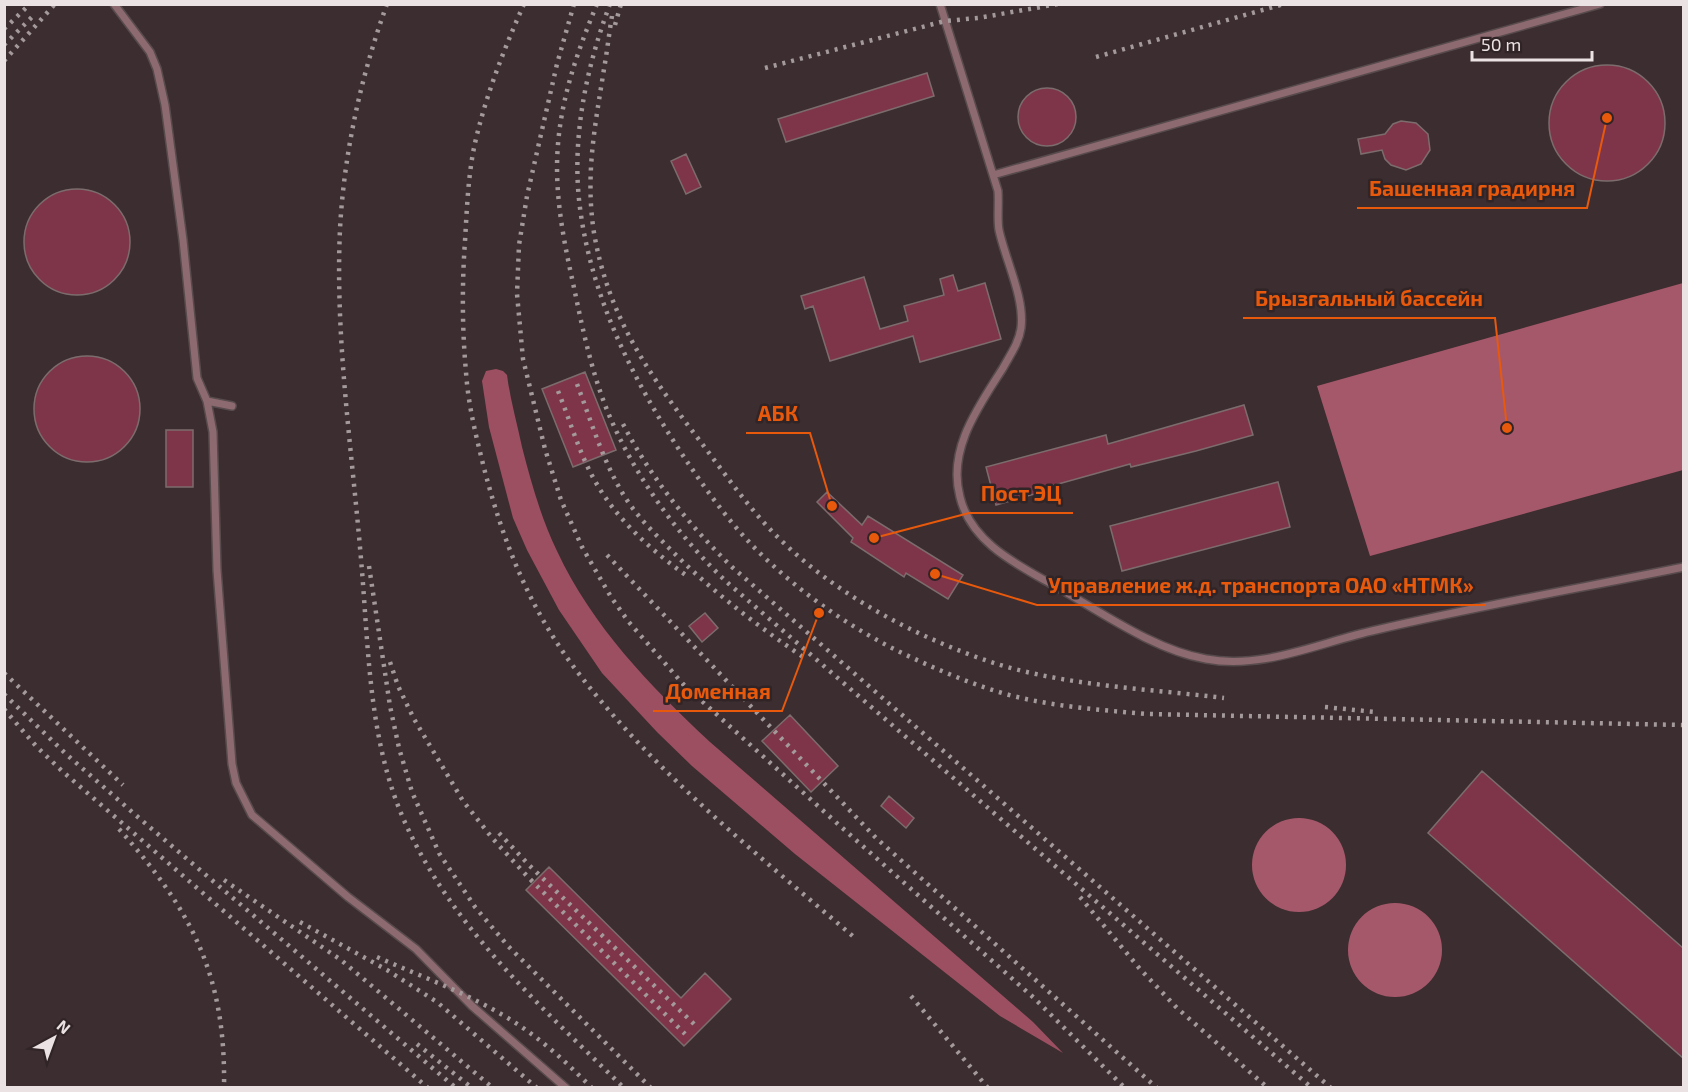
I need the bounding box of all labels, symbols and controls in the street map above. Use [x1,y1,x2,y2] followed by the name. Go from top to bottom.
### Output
[1472,24,1592,62] scale bar
[1481,33,1521,55] text: 50 m
[1357,169,1587,208] callout: Башенная градирня
[1369,175,1575,200] text: Башенная градирня
[1243,279,1495,318] callout: Брызгальный бассейн
[1255,285,1483,310] text: Брызгальный бассейн
[746,394,810,433] callout: АБК
[758,400,799,425] text: АБК
[969,474,1073,513] callout: Пост ЭЦ
[981,480,1061,505] text: Пост ЭЦ
[1037,566,1486,605] callout: Управление ж.д. транспорта ОАО «НТМК»
[1048,572,1474,597] text: Управление ж.д. транспорта ОАО «НТМК»
[653,672,782,711] callout: Доменная
[665,678,771,703] text: Доменная
[24,1008,84,1068] north arrow
[54,1015,75,1037] text: N

